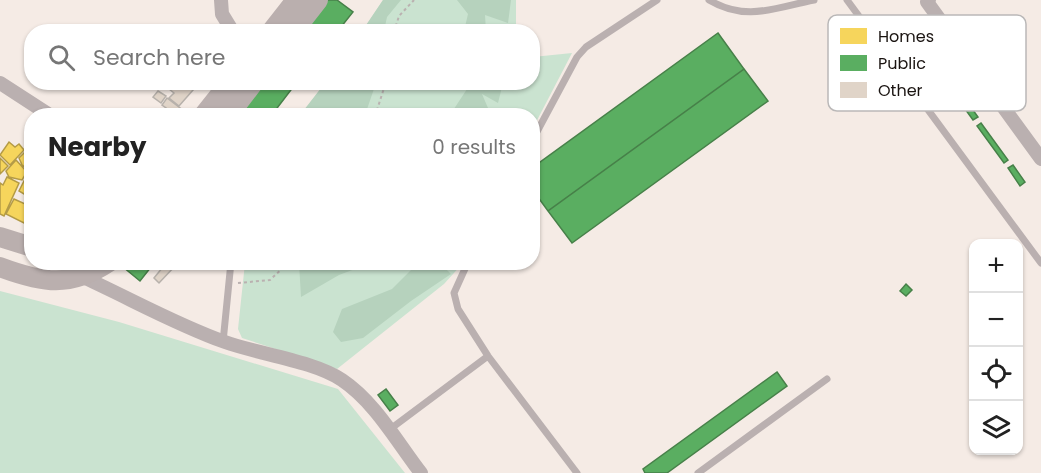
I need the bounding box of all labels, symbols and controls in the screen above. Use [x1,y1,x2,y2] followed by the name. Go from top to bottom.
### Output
[828,15,1026,111] legend
[24,24,540,90] search box
[878,25,934,48] text: Homes
[45,41,78,74] icon: search
[93,42,226,73] text: Search here
[878,52,926,75] text: Public
[878,79,923,102] text: Other
[48,129,146,165] text: Nearby
[432,133,516,161] text: 0 results
[969,239,1023,455] map controls
[969,239,1023,293] button: +
[969,293,1023,347] button: −
[969,347,1023,401] button: locate
[969,401,1023,455] button: layers

